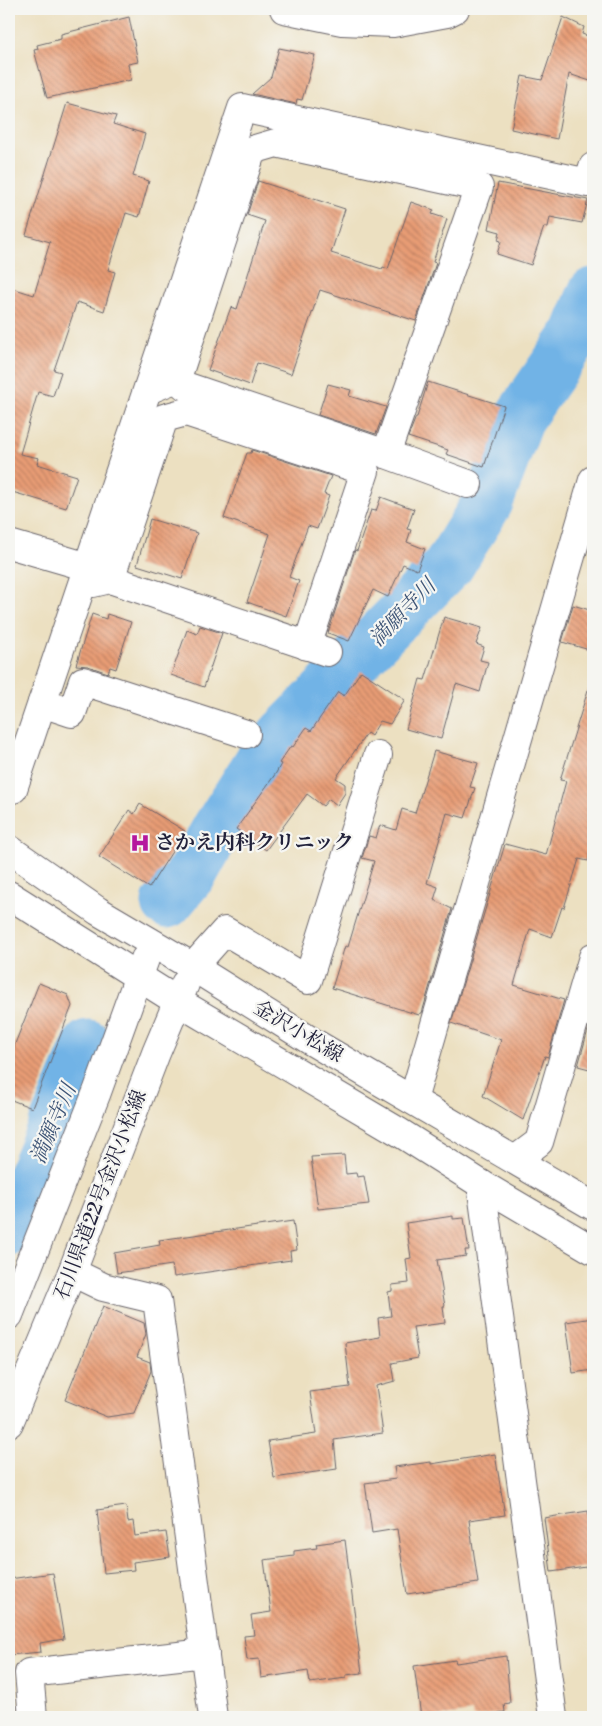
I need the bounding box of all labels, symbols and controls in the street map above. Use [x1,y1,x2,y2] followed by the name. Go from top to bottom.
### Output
[364,572,443,652] water label: 満願寺川
[155,831,354,856] place label: さかえ内科クリニック
[129,832,151,854] hospital icon: さかえ内科クリニック
[249,996,347,1068] street label: 金沢小松線
[26,1078,83,1168] water label: 満願寺川
[49,1087,153,1303] street label: 石川県道22号金沢小松線

